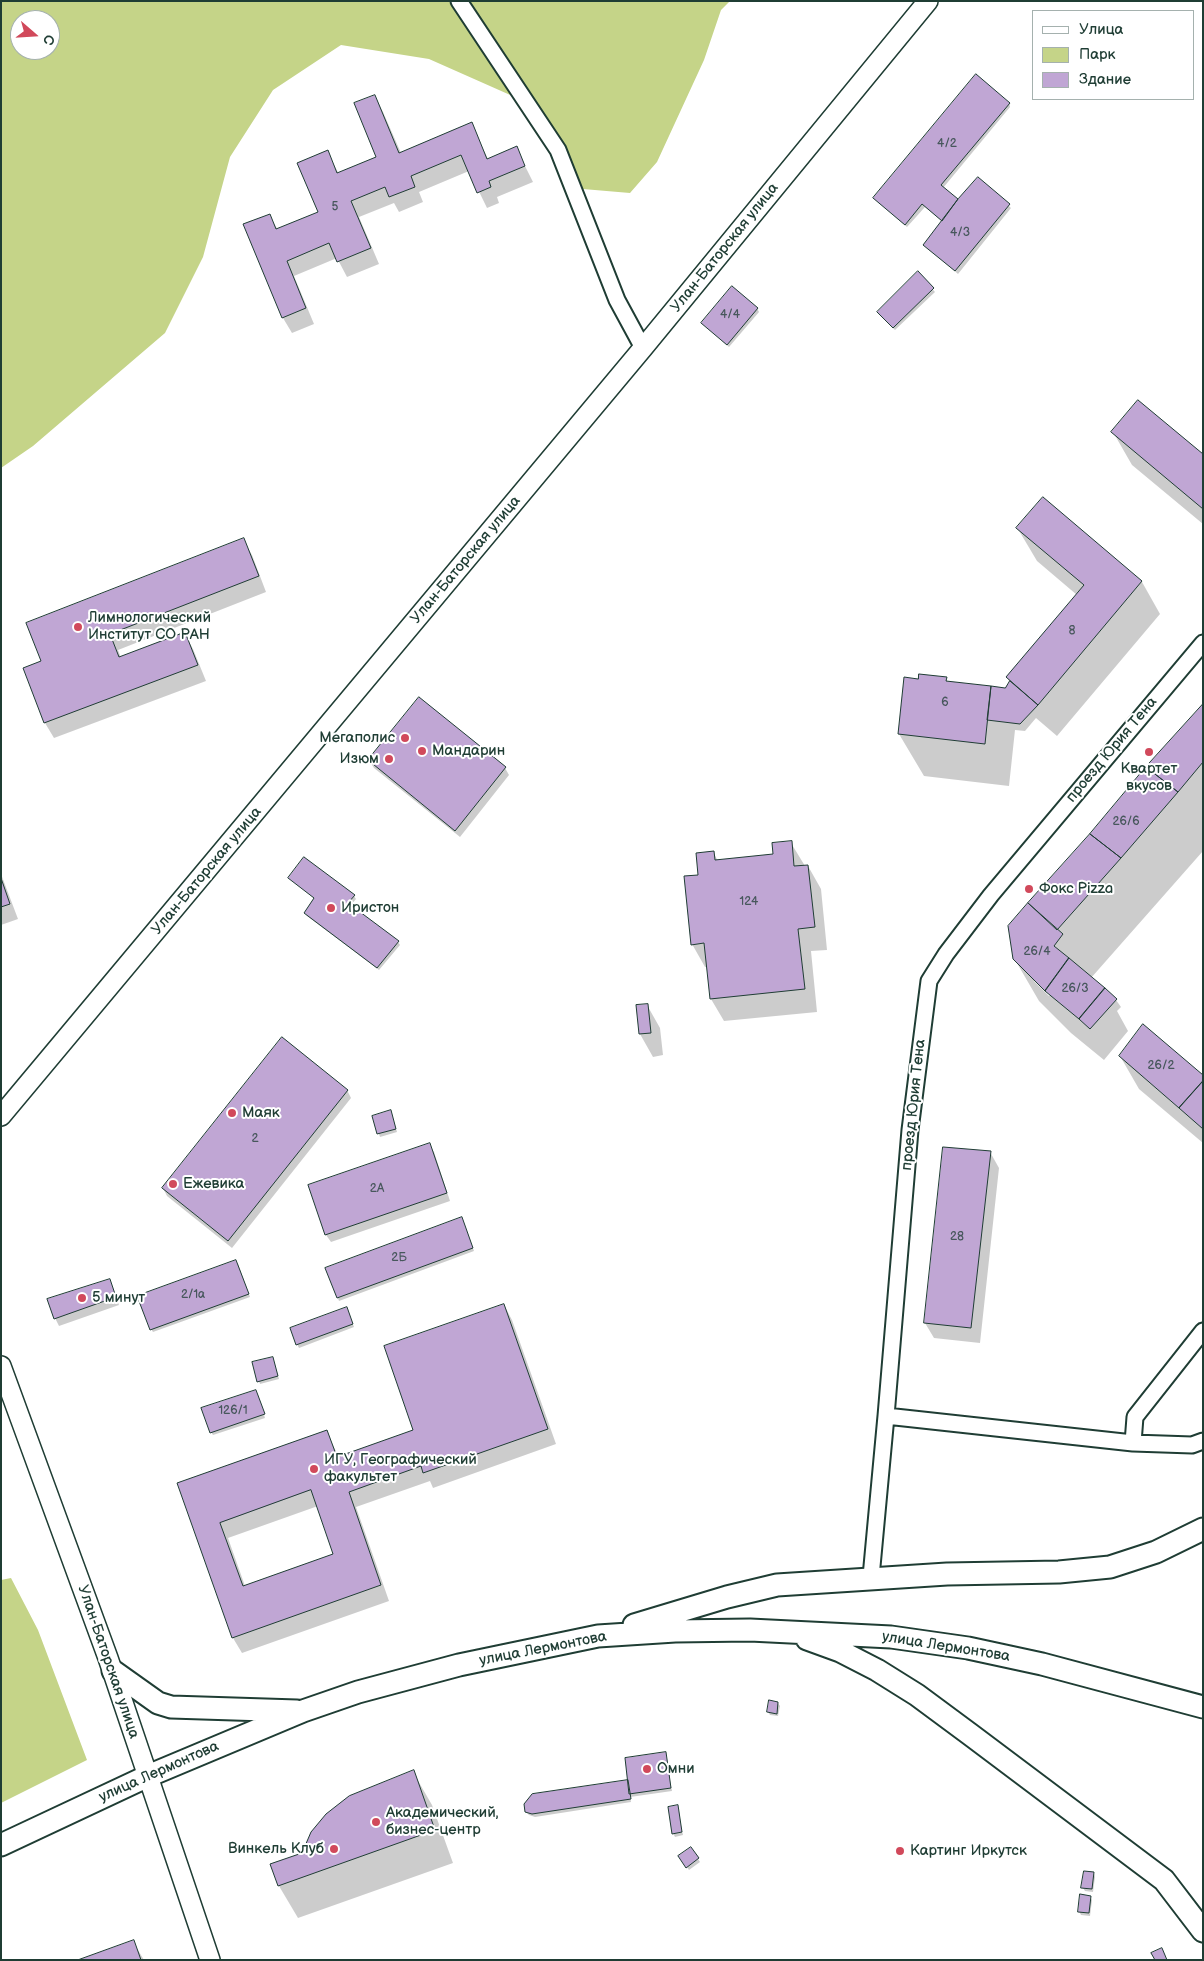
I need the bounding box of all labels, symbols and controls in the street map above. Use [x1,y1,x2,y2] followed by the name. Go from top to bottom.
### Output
[10,10,60,60] north arrow
[1032,10,1194,100] legend
[1079,20,1123,39] text: Улица
[39,32,58,47] text: С
[1079,45,1116,64] text: Парк
[1079,70,1131,89] text: Здание
[937,137,957,151] house number: 4/2
[667,180,783,316] street label: Улан-Баторская улица
[332,200,338,214] house number: 5
[950,226,970,240] house number: 4/3
[720,308,740,322] house number: 4/4
[407,492,525,628] street label: Улан-Баторская улица
[88,609,211,644] place label: Лимнологический Институт СО РАН
[72,621,84,633] marker: Лимнологический Институт СО РАН
[1069,624,1075,638] house number: 8
[1063,694,1161,806] street label: проезд Юрия Тена
[941,696,949,710] house number: 6
[319,729,395,747] place label: Мегаполис
[399,732,411,744] marker: Мегаполис
[432,742,505,760] place label: Мандарин
[416,745,428,757] marker: Мандарин
[1143,746,1155,758] marker: Квартет вкусов
[340,750,379,768] place label: Изюм
[383,753,395,765] marker: Изюм
[1121,760,1177,795] place label: Квартет вкусов
[148,803,266,939] street label: Улан-Баторская улица
[1112,815,1140,829] house number: 26/6
[1039,880,1113,898] place label: Фокс Pizza
[1023,883,1035,895] marker: Фокс Pizza
[740,895,758,909] house number: 124
[341,899,399,917] place label: Иристон
[325,902,337,914] marker: Иристон
[1023,945,1051,959] house number: 26/4
[1061,982,1089,996] house number: 26/3
[898,1038,930,1172] street label: проезд Юрия Тена
[1148,1059,1174,1073] house number: 26/2
[242,1104,280,1122] place label: Маяк
[226,1107,238,1119] marker: Маяк
[251,1132,259,1146] house number: 2
[183,1175,244,1193] place label: Ежевика
[167,1178,179,1190] marker: Ежевика
[370,1182,384,1196] house number: 2А
[950,1230,964,1244] house number: 28
[391,1251,407,1265] house number: 2Б
[181,1288,205,1302] house number: 2/1а
[92,1289,145,1307] place label: 5 минут
[76,1292,88,1304] marker: 5 минут
[218,1404,248,1418] house number: 126/1
[324,1451,477,1486] place label: ИГУ, Географический факультет
[308,1463,320,1475] marker: ИГУ, Географический факультет
[73,1583,143,1741] street label: Улан-Баторская улица
[478,1628,608,1670] street label: улица Лермонтова
[881,1628,1011,1666] street label: улица Лермонтова
[96,1737,222,1807] street label: улица Лермонтова
[657,1760,695,1778] place label: Омни
[641,1763,653,1775] marker: Омни
[386,1804,499,1839] place label: Академический, бизнес-центр
[370,1816,382,1828] marker: Академический, бизнес-центр
[228,1840,324,1858] place label: Винкель Клуб
[910,1842,1027,1860] place label: Картинг Иркутск
[328,1843,340,1855] marker: Винкель Клуб
[894,1845,906,1857] marker: Картинг Иркутск

